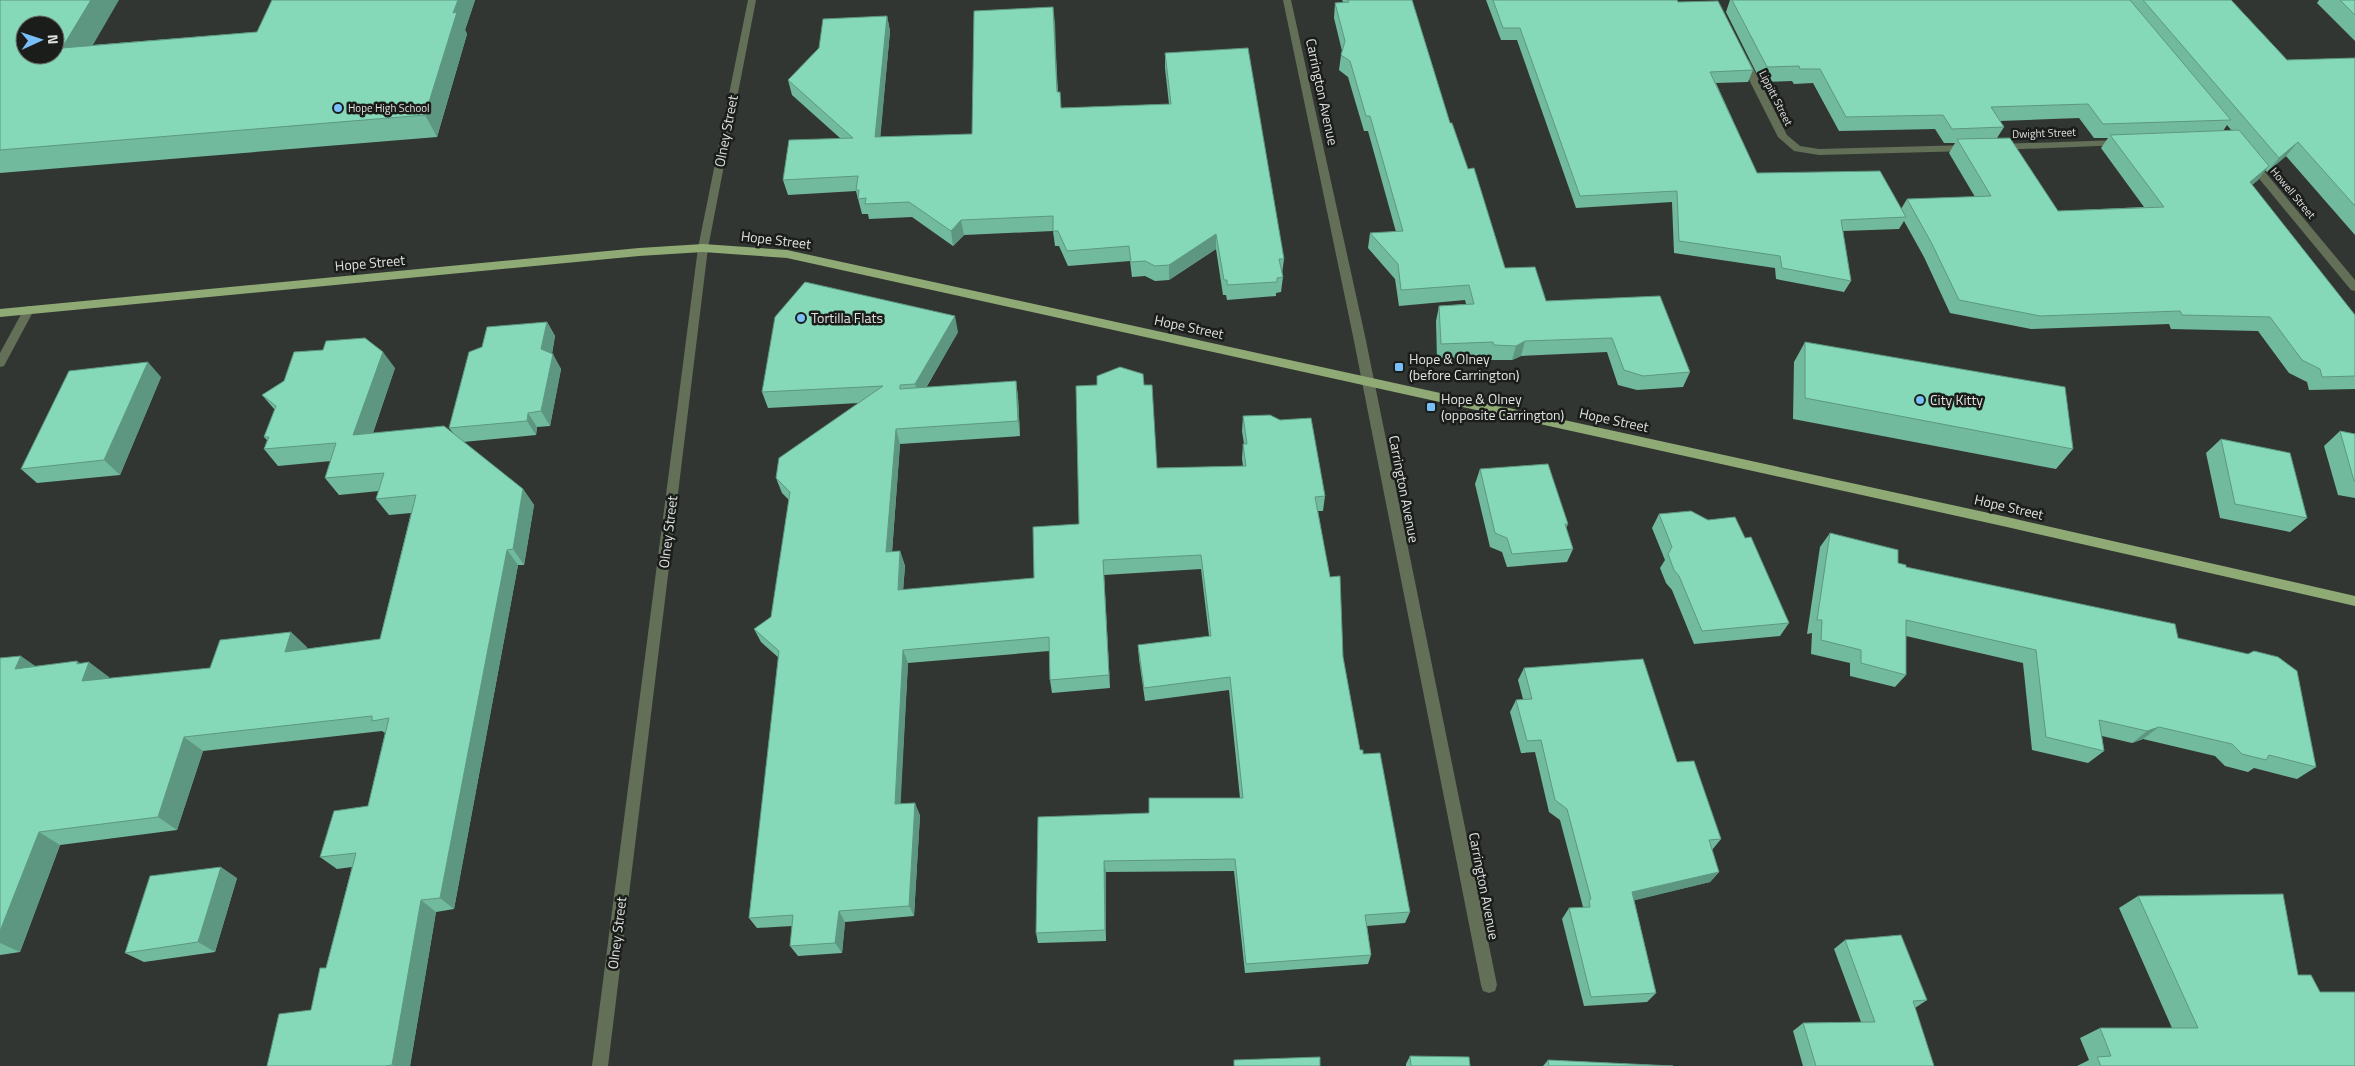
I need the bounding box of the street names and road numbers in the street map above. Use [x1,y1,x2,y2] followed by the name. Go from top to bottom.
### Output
[1301,37,1344,147] street label: Carrington Avenue
[1755,68,1797,129] street label: Lippitt Street
[708,93,743,169] street label: Olney Street
[2012,124,2076,142] street label: Dwight Street
[2267,164,2319,222] street label: Howell Street
[740,225,812,254] street label: Hope Street
[334,249,406,276] street label: Hope Street
[1152,309,1226,344] street label: Hope Street
[1577,402,1651,437] street label: Hope Street
[1384,434,1425,544] street label: Carrington Avenue
[1972,488,2046,525] street label: Hope Street
[653,494,682,569] street label: Olney Street
[1464,831,1505,941] street label: Carrington Avenue
[602,895,631,970] street label: Olney Street

